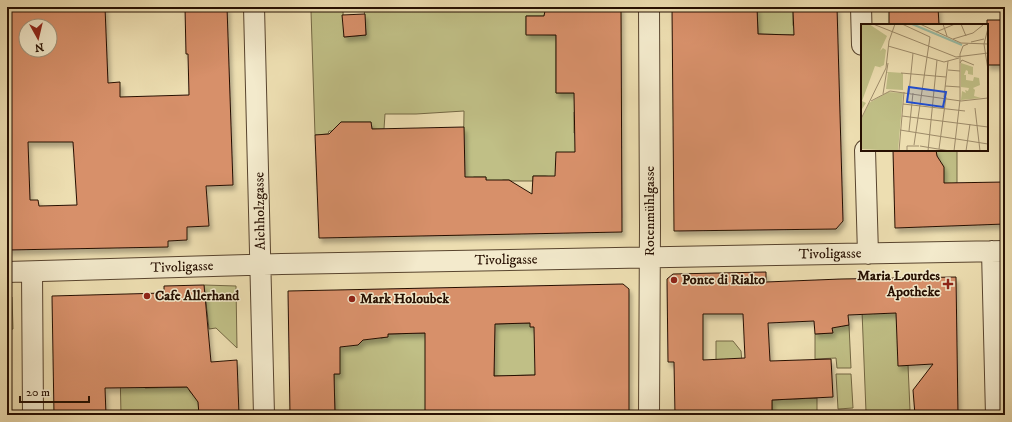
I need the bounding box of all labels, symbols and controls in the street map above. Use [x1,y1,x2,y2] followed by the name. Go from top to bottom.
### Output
[18,18,58,58] north arrow
[861,24,988,151] inset map
[34,39,45,54] text: N
[641,166,659,256] street label: Rotenmühlgasse
[250,172,270,250] street label: Aichholzgasse
[798,244,862,264] street label: Tivoligasse
[474,250,538,270] street label: Tivoligasse
[150,257,214,277] street label: Tivoligasse
[857,267,940,301] place label: Maria Lourdes Apotheke
[682,271,765,289] place label: Ponte di Rialto
[669,275,679,285] marker: Ponte di Rialto
[943,279,953,289] marker: Maria Lourdes Apotheke
[155,287,240,305] place label: Cafe Allerhand
[360,290,450,308] place label: Mark Holoubek
[142,291,152,301] marker: Cafe Allerhand
[347,294,357,304] marker: Mark Holoubek
[20,378,89,404] scale bar
[26,385,50,400] text: 20 m

